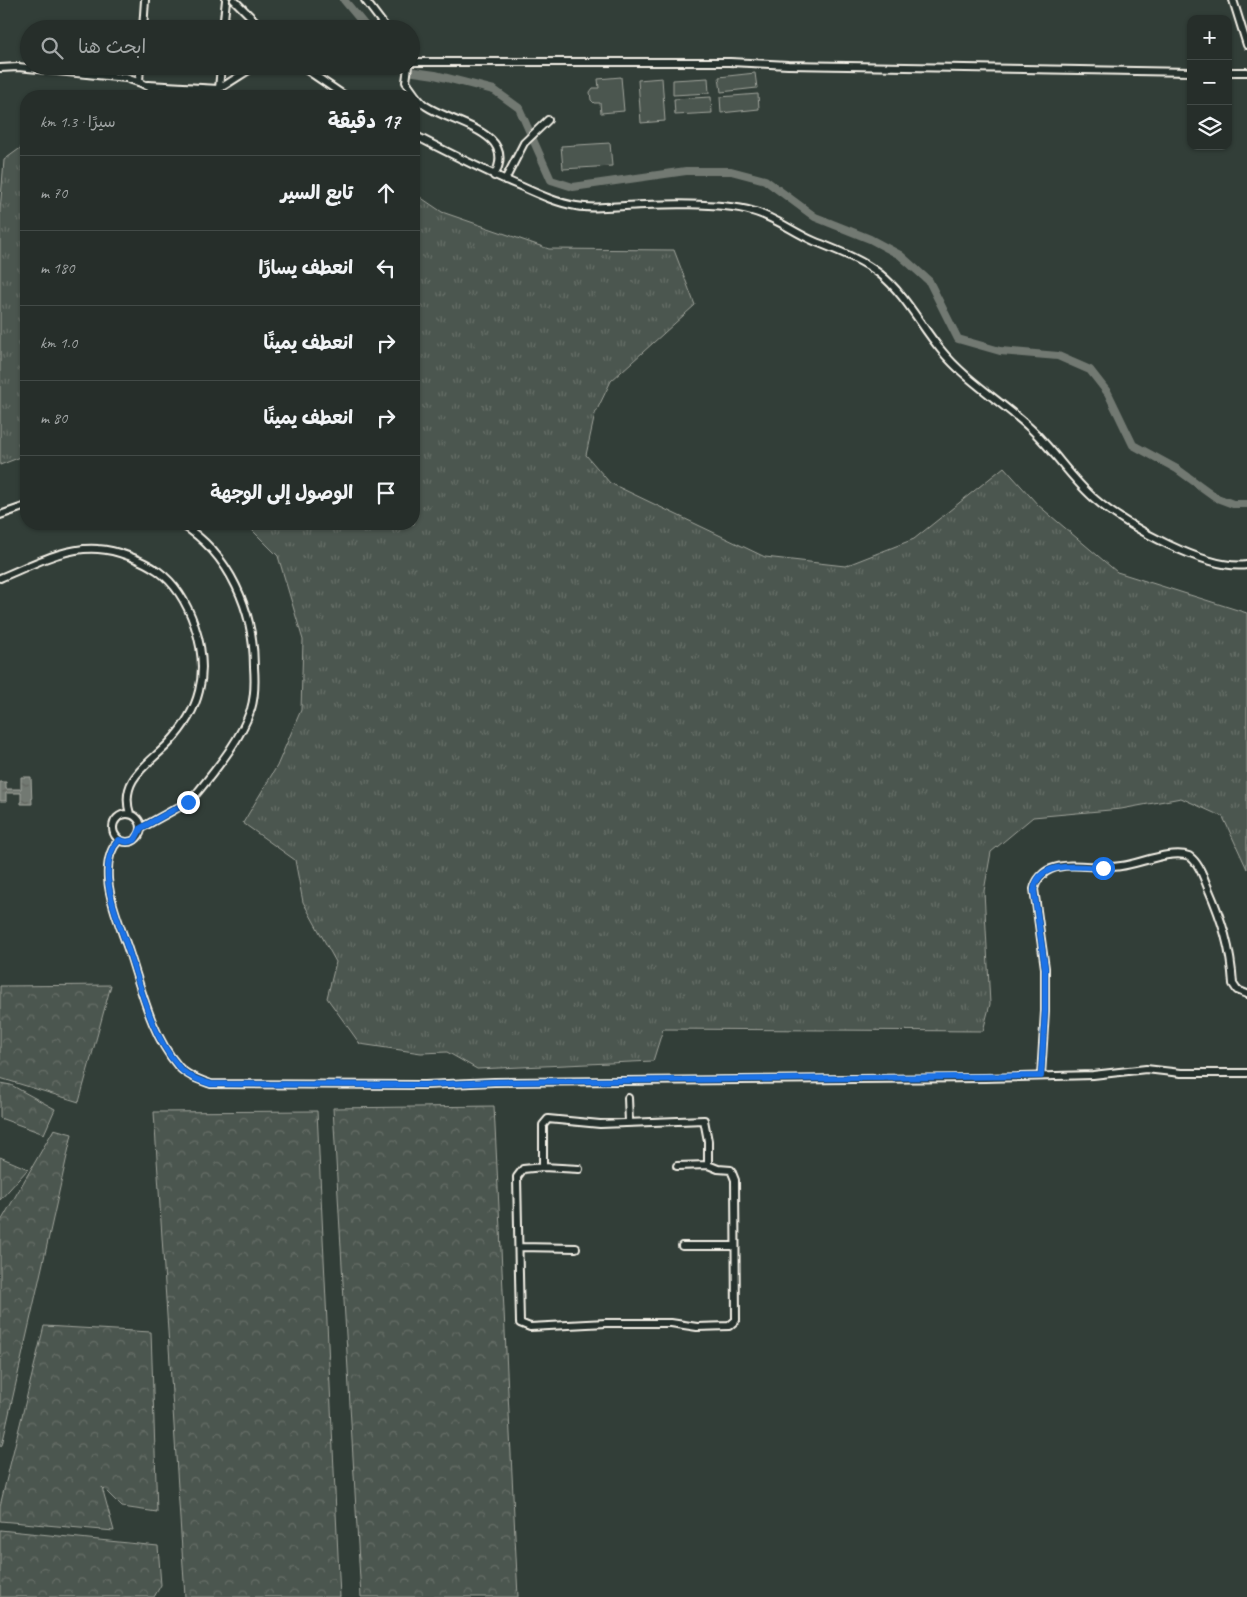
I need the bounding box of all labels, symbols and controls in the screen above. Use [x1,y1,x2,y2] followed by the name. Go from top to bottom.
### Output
[1187,15,1232,150] map controls
[1187,15,1232,60] button: +
[20,20,420,75] search box
[38,34,66,62] icon: search
[78,35,146,59] text: ابحث هنا
[1187,60,1232,105] button: −
[1187,105,1232,150] button: layers
[328,108,400,134] text: 17 دقيقة
[40,112,116,132] text: سيرًا · 1.3 km
[372,179,400,207] icon: ahead
[281,181,353,205] text: تابع السير
[40,183,67,203] text: 70 m
[372,254,400,282] icon: left
[259,256,353,280] text: انعطف يسارًا
[40,258,74,278] text: 180 m
[372,329,400,357] icon: right
[264,331,353,355] text: انعطف يمينًا
[40,333,77,353] text: 1.0 km
[372,404,400,432] icon: right
[264,406,353,430] text: انعطف يمينًا
[40,408,67,428] text: 80 m
[372,479,400,507] icon: arrive
[210,481,353,505] text: الوصول إلى الوجهة
[177,791,200,814] route end
[1092,857,1115,880] route start

